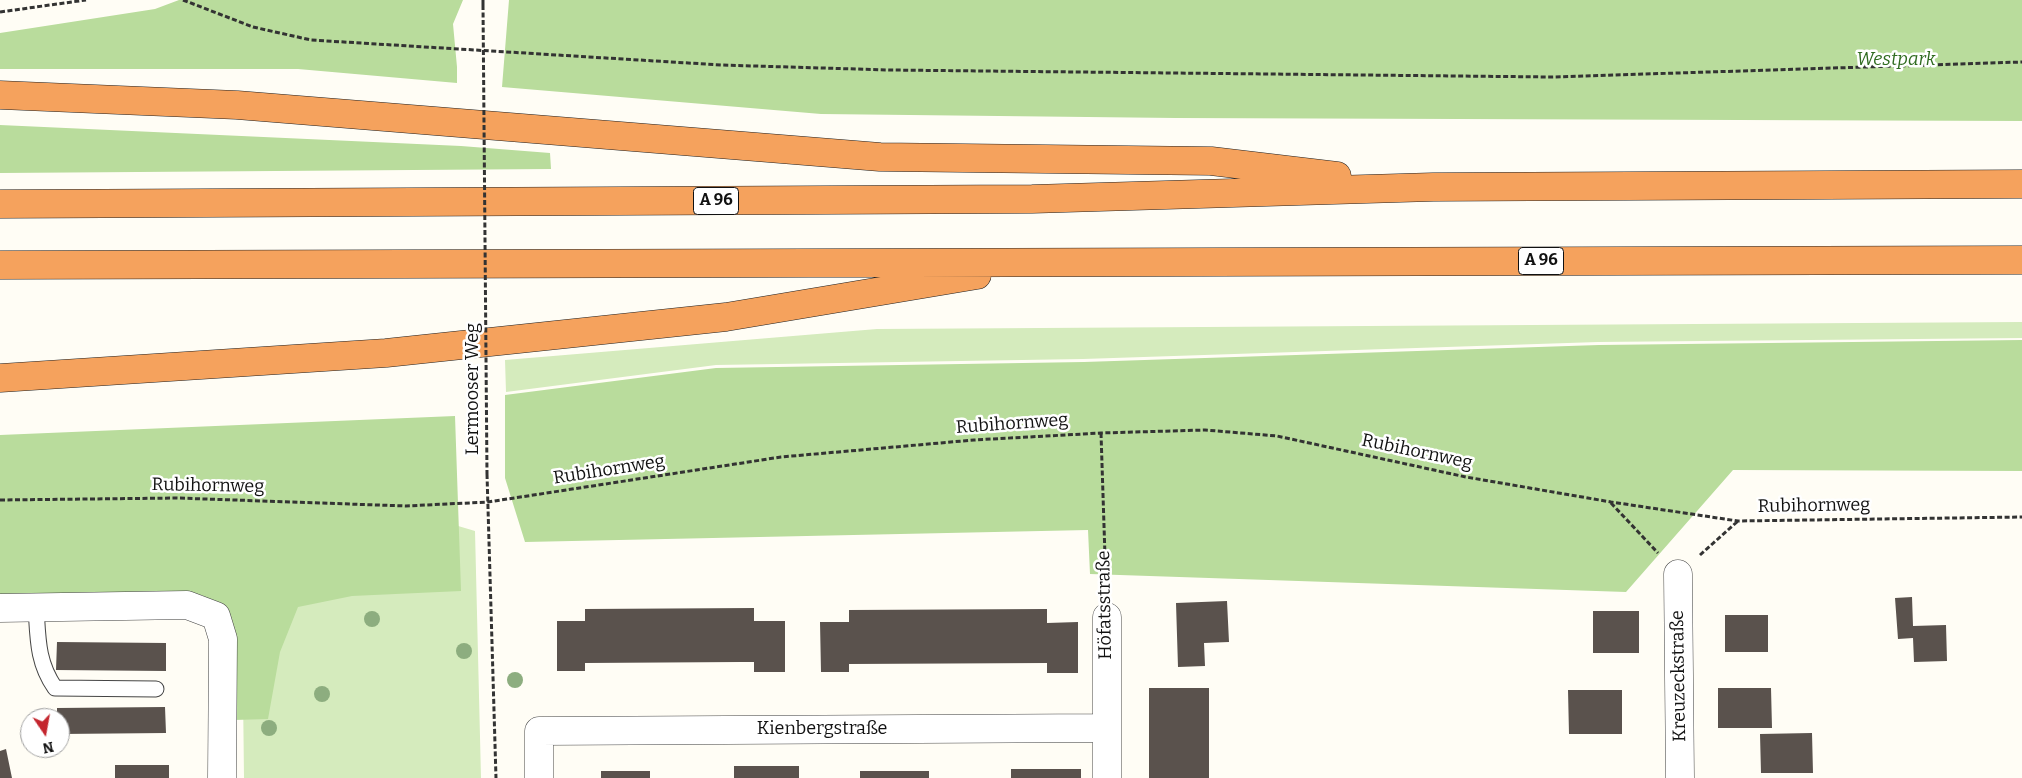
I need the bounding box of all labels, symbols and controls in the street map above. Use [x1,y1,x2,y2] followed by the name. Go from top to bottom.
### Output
[1857,49,1935,71] park label: Westpark
[694,188,738,215] road number: A 96
[1518,248,1564,274] road number: A 96
[462,323,484,455] street label: Lermooser Weg
[955,409,1069,439] street label: Rubihornweg
[1360,430,1474,474] street label: Rubihornweg
[552,451,666,489] street label: Rubihornweg
[151,474,265,498] street label: Rubihornweg
[1757,494,1871,518] street label: Rubihornweg
[1093,550,1117,660] street label: Höfatsstraße
[1667,610,1691,742] street label: Kreuzeckstraße
[20,708,70,758] north arrow
[757,718,887,740] street label: Kienbergstraße
[41,738,55,757] text: N

